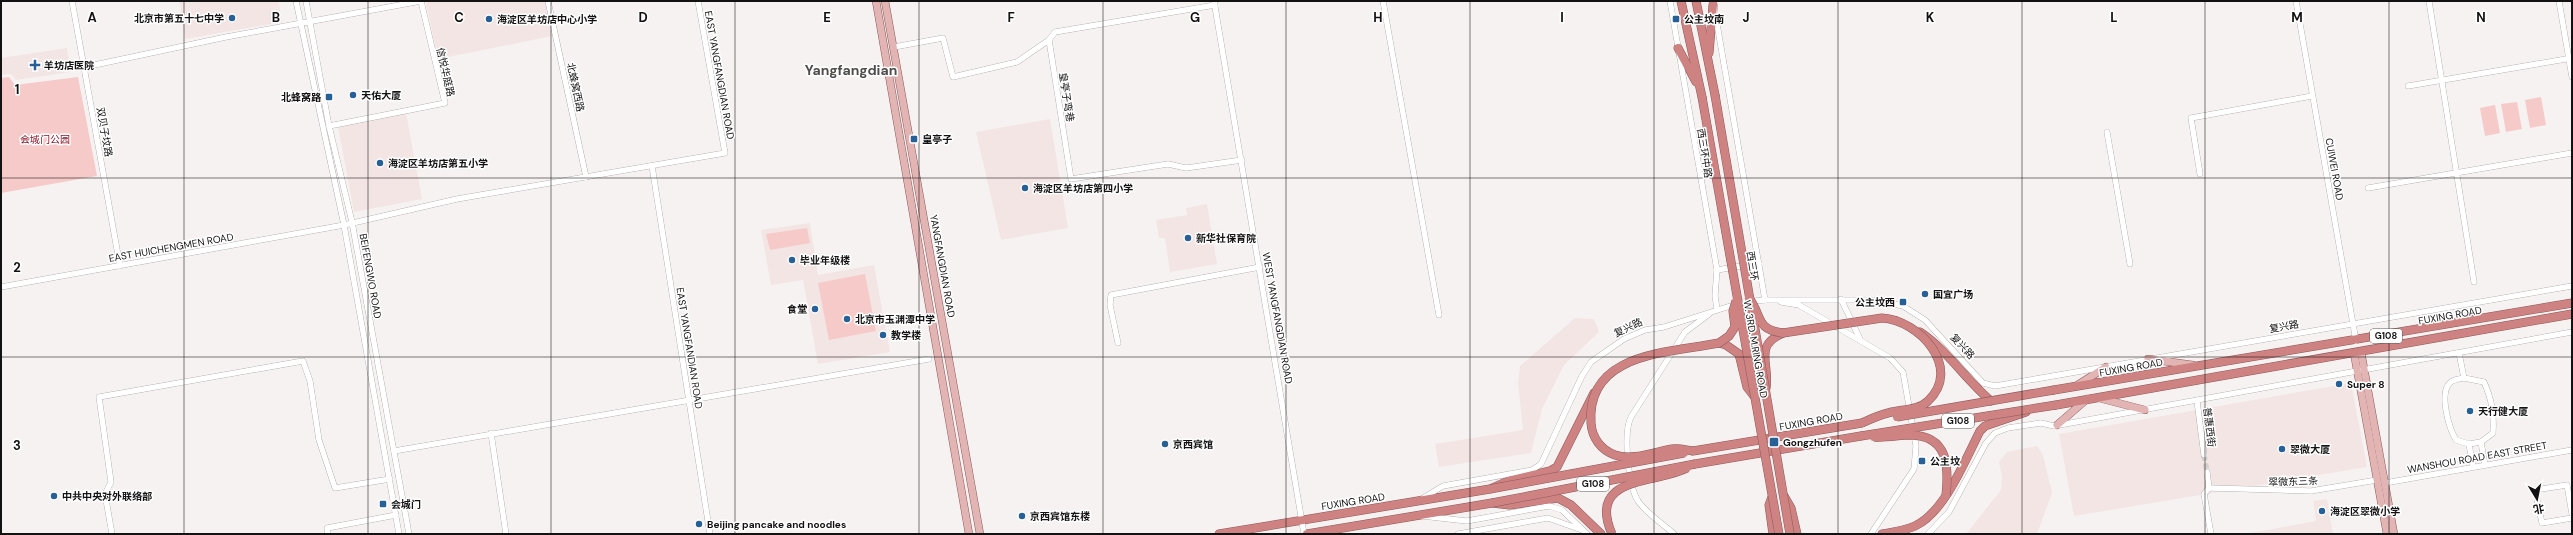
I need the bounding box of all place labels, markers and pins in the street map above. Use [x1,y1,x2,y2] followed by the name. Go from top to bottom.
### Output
[134,12,224,25] place label: 北京市第五十七中学
[227,13,237,23] marker: 北京市第五十七中学
[497,13,597,26] place label: 海淀区羊坊店中心小学
[1684,13,1724,26] place label: 公主坟南
[484,14,494,24] marker: 海淀区羊坊店中心小学
[1671,14,1681,24] marker: 公主坟南
[29,59,41,71] marker: 羊坊店医院
[44,59,94,72] place label: 羊坊店医院
[361,89,401,102] place label: 天佑大厦
[348,90,358,100] marker: 天佑大厦
[281,91,322,104] place label: 北蜂窝路
[324,92,334,102] marker: 北蜂窝路
[922,133,952,146] place label: 皇亭子
[909,134,919,144] marker: 皇亭子
[388,157,488,170] place label: 海淀区羊坊店第五小学
[375,158,385,168] marker: 海淀区羊坊店第五小学
[1033,182,1133,195] place label: 海淀区羊坊店第四小学
[1020,183,1030,193] marker: 海淀区羊坊店第四小学
[1196,232,1256,245] place label: 新华社保育院
[1183,233,1193,243] marker: 新华社保育院
[800,254,850,267] place label: 毕业年级楼
[787,255,797,265] marker: 毕业年级楼
[1933,288,1973,301] place label: 国宜广场
[1920,289,1930,299] marker: 国宜广场
[1855,296,1895,309] place label: 公主坟西
[1898,297,1908,307] marker: 公主坟西
[787,303,807,316] place label: 食堂
[810,304,820,314] marker: 食堂
[855,313,935,326] place label: 北京市玉渊潭中学
[842,314,852,324] marker: 北京市玉渊潭中学
[891,329,921,342] place label: 教学楼
[878,330,888,340] marker: 教学楼
[2347,378,2385,391] place label: Super 8
[2334,379,2344,389] marker: Super 8
[2478,405,2528,418] place label: 天行健大厦
[2465,406,2475,416] marker: 天行健大厦
[1768,436,1780,448] marker: Gongzhufen
[1783,436,1842,449] place label: Gongzhufen
[1173,438,1213,451] place label: 京西宾馆
[1160,439,1170,449] marker: 京西宾馆
[2290,443,2330,456] place label: 翠微大厦
[2277,444,2287,454] marker: 翠微大厦
[1930,455,1960,468] place label: 公主坟
[1917,456,1927,466] marker: 公主坟
[62,490,152,503] place label: 中共中央对外联络部
[49,491,59,501] marker: 中共中央对外联络部
[391,498,421,511] place label: 会城门
[378,499,388,509] marker: 会城门
[2330,505,2400,518] place label: 海淀区翠微小学
[2317,506,2327,516] marker: 海淀区翠微小学
[1030,510,1090,523] place label: 京西宾馆东楼
[1017,511,1027,521] marker: 京西宾馆东楼
[707,518,846,531] place label: Beijing pancake and noodles
[694,519,704,529] marker: Beijing pancake and noodles

